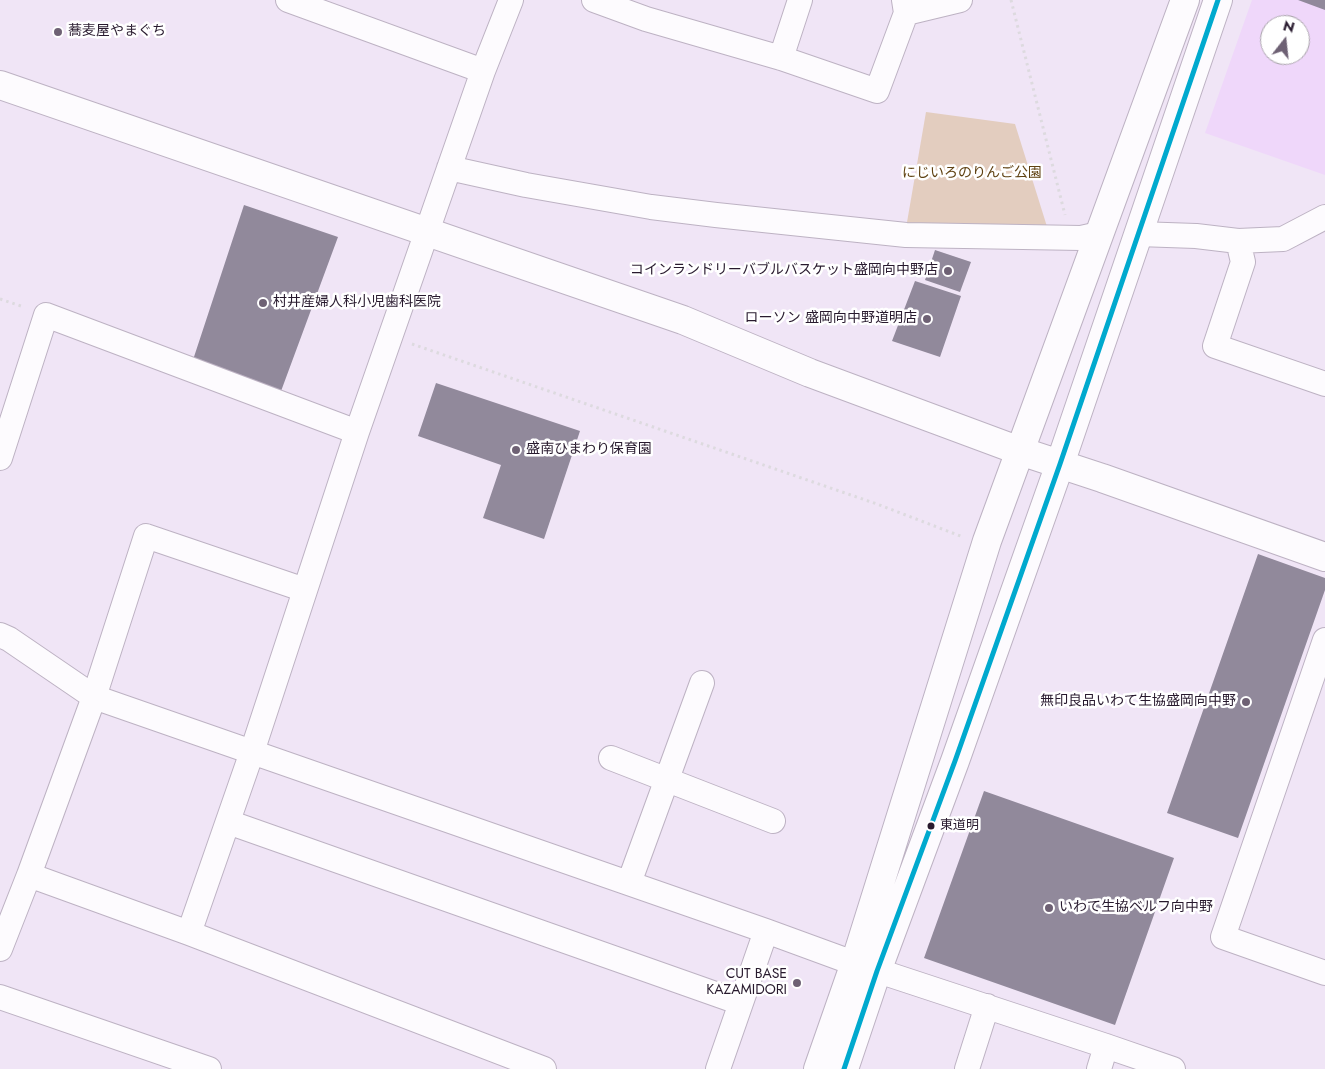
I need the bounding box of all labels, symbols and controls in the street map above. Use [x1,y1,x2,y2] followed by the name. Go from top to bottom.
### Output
[1260,15,1310,65] north arrow
[1281,15,1297,38] text: N
[68,24,166,40] place label: 蕎麦屋やまぐち
[52,26,64,38] marker: 蕎麦屋やまぐち
[902,166,1042,182] park label: にじいろのりんご公園
[630,263,938,279] place label: コインランドリーバブルバスケット盛岡向中野店
[942,265,954,277] marker: コインランドリーバブルバスケット盛岡向中野店
[273,295,441,311] place label: 村井産婦人科小児歯科医院
[257,297,269,309] marker: 村井産婦人科小児歯科医院
[745,311,917,327] place label: ローソン 盛岡向中野道明店
[921,313,933,325] marker: ローソン 盛岡向中野道明店
[526,442,652,458] place label: 盛南ひまわり保育園
[510,444,522,456] marker: 盛南ひまわり保育園
[1040,694,1236,710] place label: 無印良品いわて生協盛岡向中野
[1240,696,1252,708] marker: 無印良品いわて生協盛岡向中野
[940,818,979,834] place label: 東道明
[926,821,936,831] marker: 東道明
[1059,900,1213,916] place label: いわて生協ベルフ向中野
[1043,902,1055,914] marker: いわて生協ベルフ向中野
[706,967,787,1000] place label: CUT BASE KAZAMIDORI
[791,977,803,989] marker: CUT BASE KAZAMIDORI

